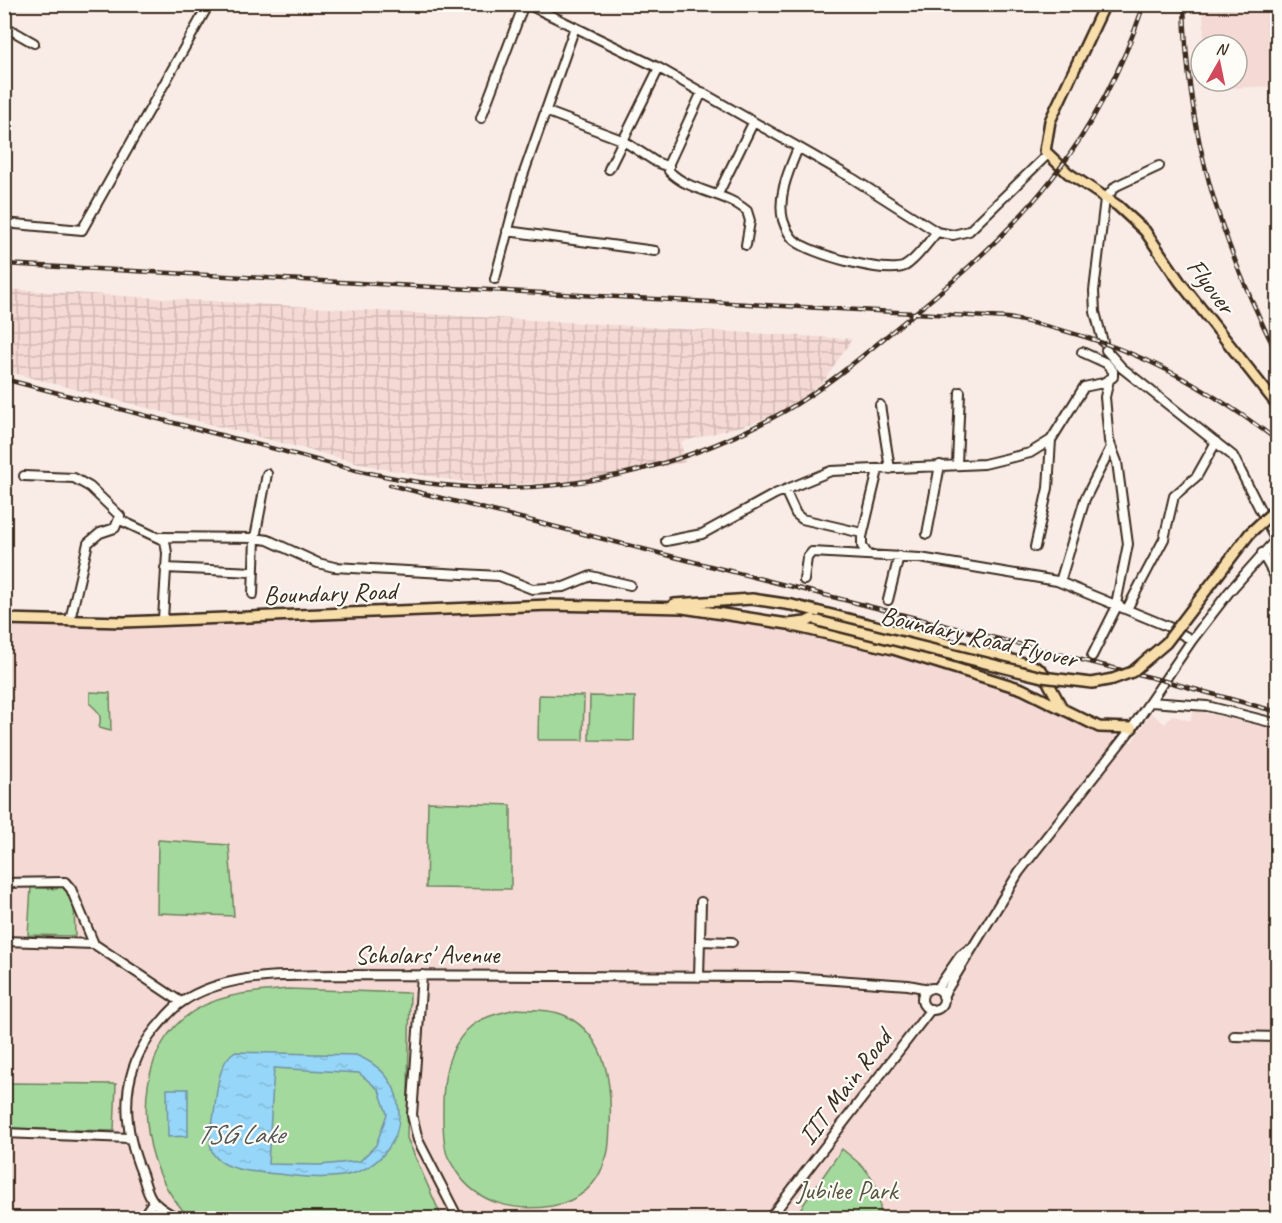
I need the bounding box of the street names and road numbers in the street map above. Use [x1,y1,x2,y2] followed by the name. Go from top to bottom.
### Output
[1179,252,1244,322] street label: Flyover
[263,574,401,612] street label: Boundary Road
[878,598,1083,676] street label: Boundary Road Flyover
[355,938,501,971] street label: Scholars' Avenue
[791,1020,901,1151] street label: IIT Main Road

